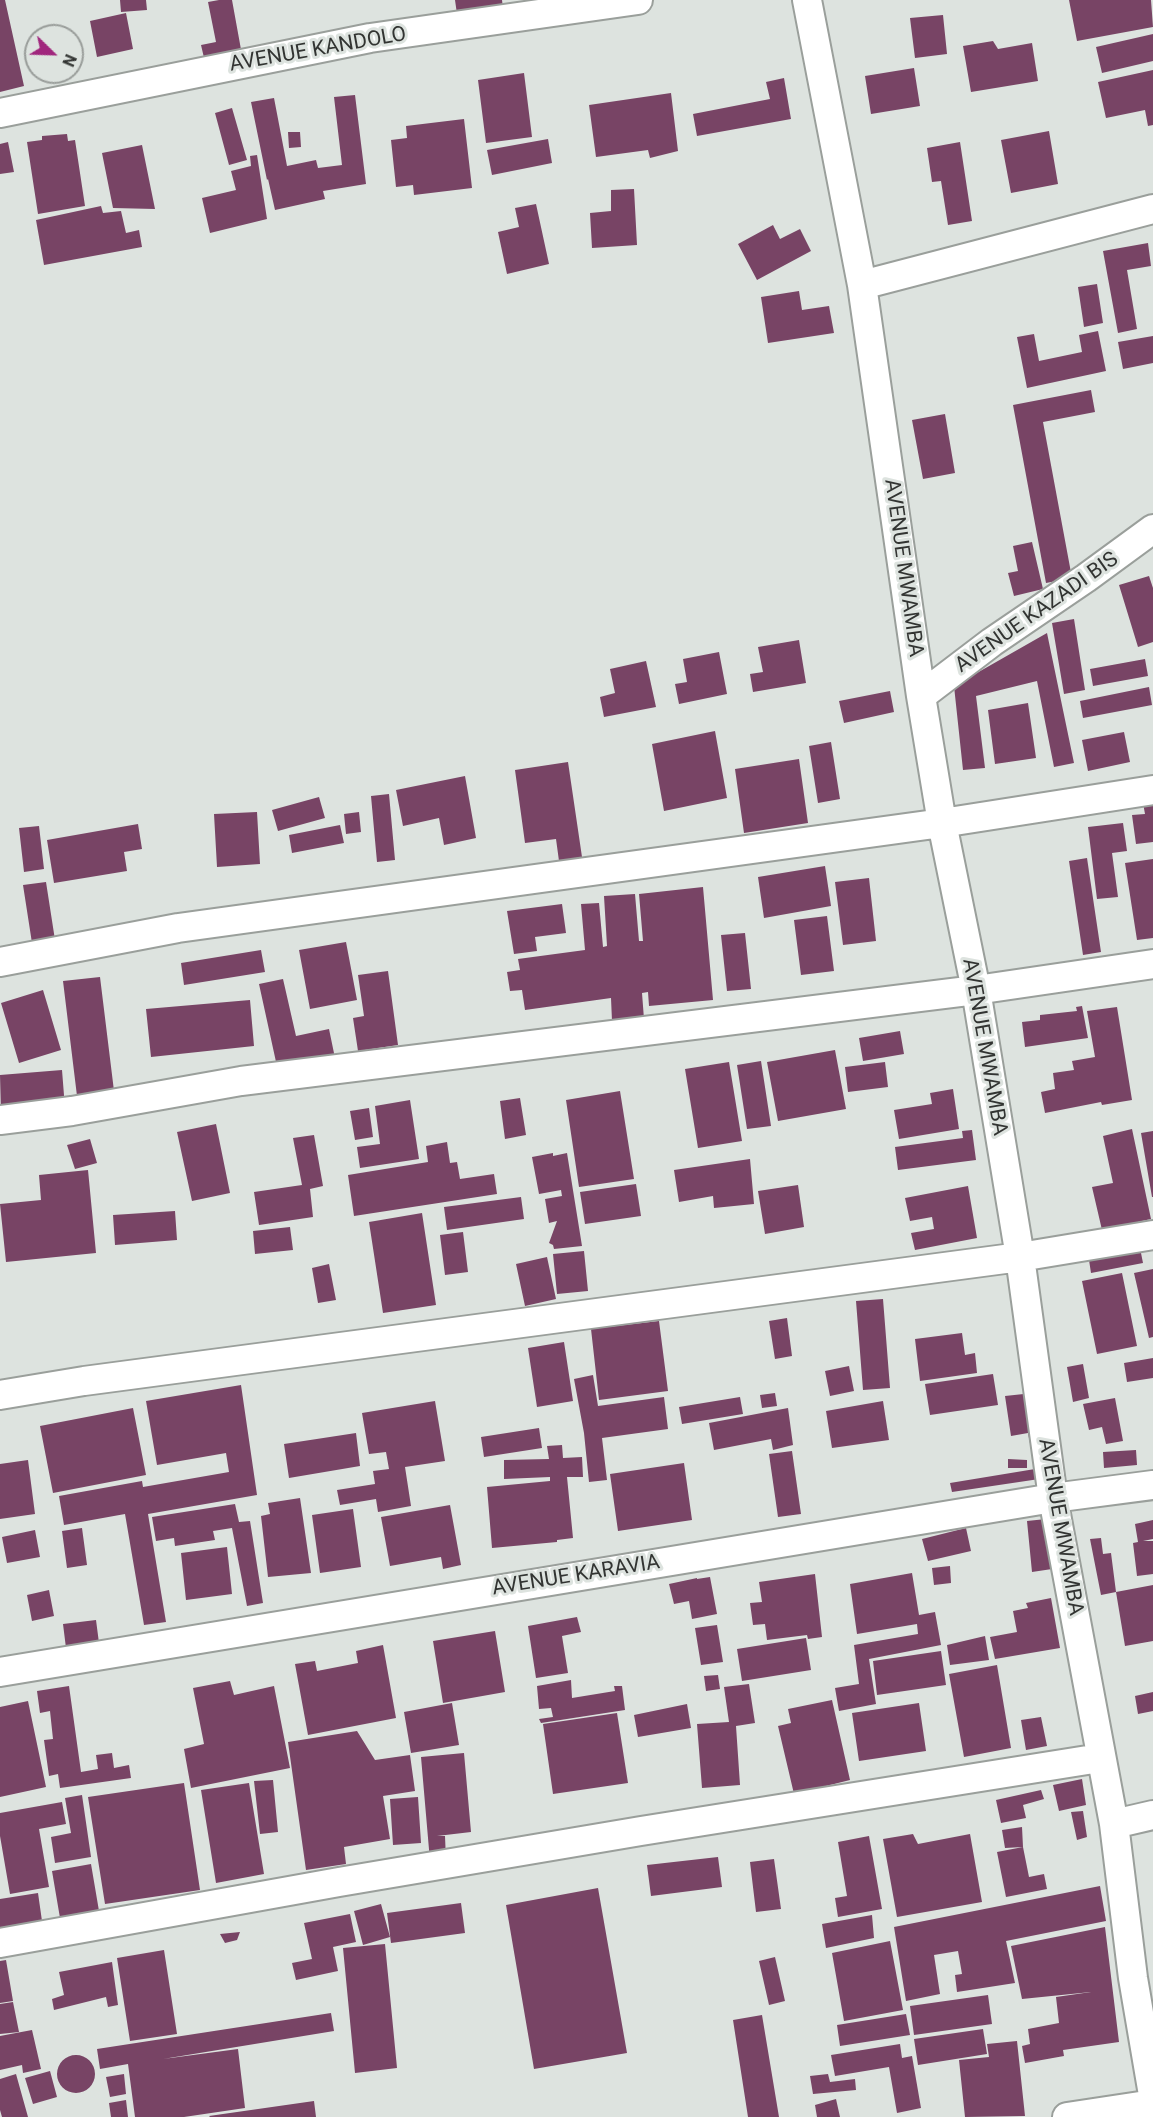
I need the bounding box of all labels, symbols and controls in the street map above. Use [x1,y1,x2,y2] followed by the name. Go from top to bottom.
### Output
[228,22,408,78] street label: AVENUE KANDOLO
[24,24,84,84] north arrow
[58,52,80,69] text: N
[878,478,928,658] street label: AVENUE MWAMBA
[951,547,1123,679] street label: AVENUE KAZADI BIS
[956,957,1012,1137] street label: AVENUE MWAMBA
[1032,1437,1088,1617] street label: AVENUE MWAMBA
[490,1550,662,1602] street label: AVENUE KARAVIA

